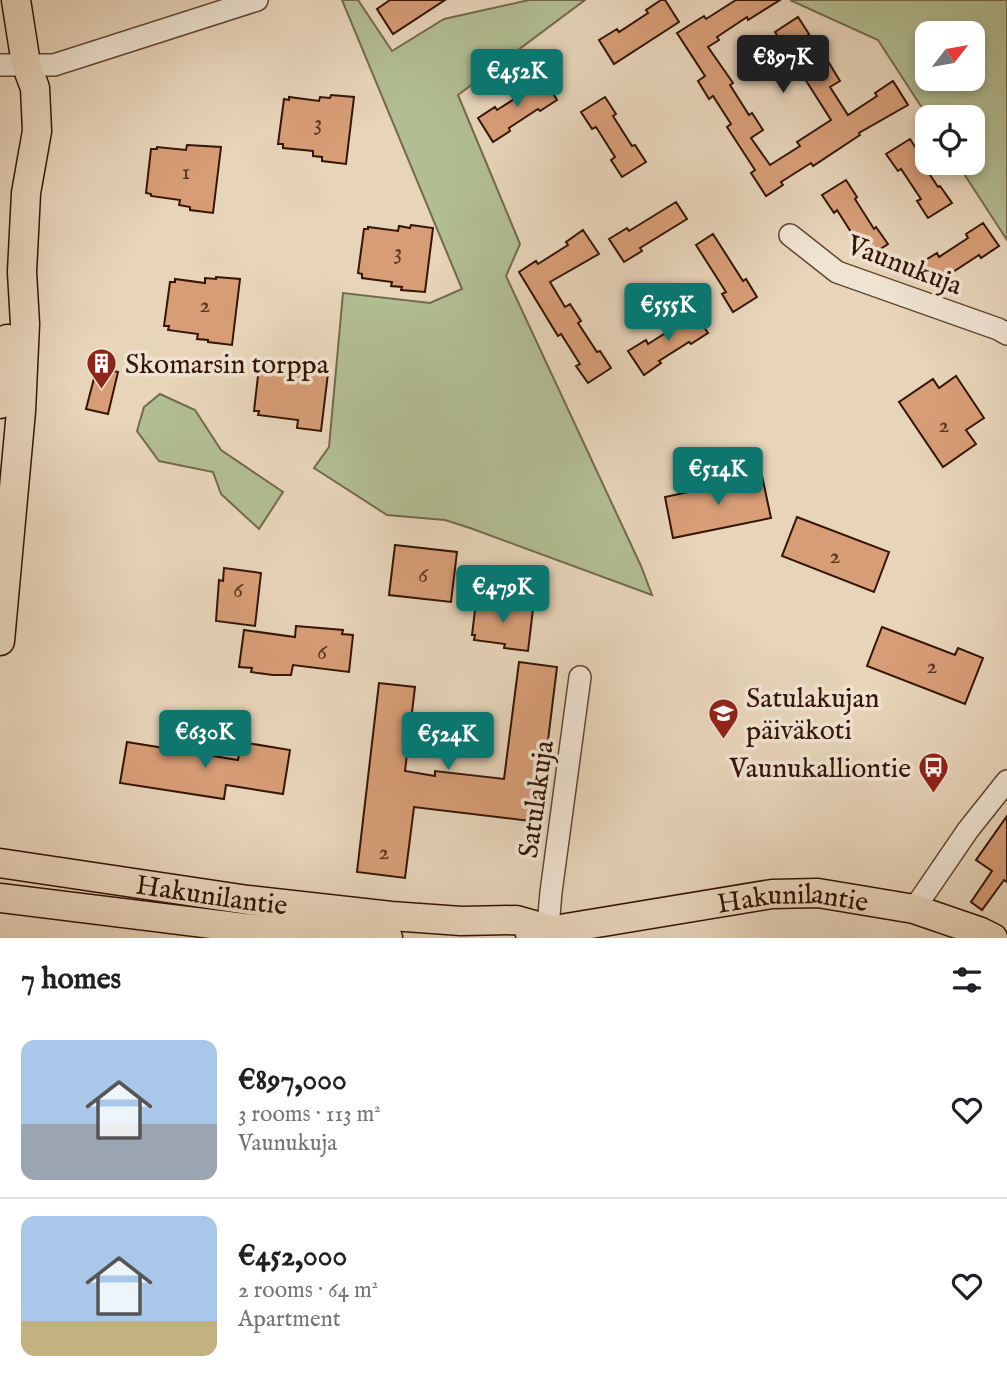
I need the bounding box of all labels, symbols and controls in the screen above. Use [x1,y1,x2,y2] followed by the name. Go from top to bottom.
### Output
[915,21,985,91] north arrow
[915,21,985,175] map controls
[734,36,832,95] pin: €897K
[753,43,813,72] text: €897K
[468,50,566,109] pin: €452K
[487,57,547,86] text: €452K
[915,105,985,175] button: locate
[314,108,322,139] house number: 3
[182,157,190,188] house number: 1
[841,228,968,305] street label: Vaunukuja
[394,237,402,268] house number: 3
[619,284,717,343] pin: €555K
[199,290,211,321] house number: 2
[640,291,696,320] text: €555K
[85,346,119,390] building icon: Skomarsin torppa
[125,348,330,383] place label: Skomarsin torppa
[938,410,950,441] house number: 2
[669,448,767,507] pin: €514K
[689,455,747,484] text: €514K
[829,541,841,572] house number: 2
[418,560,429,591] house number: 6
[454,566,552,625] pin: €479K
[472,573,534,602] text: €479K
[233,575,244,606] house number: 6
[317,637,328,668] house number: 6
[926,651,938,682] house number: 2
[746,682,880,749] place label: Satulakujan päiväkoti
[706,696,740,740] school or university icon: Satulakujan päiväkoti
[156,710,254,770] pin: €630K
[399,712,497,772] pin: €524K
[175,718,235,747] text: €630K
[418,720,478,749] text: €524K
[512,737,563,861] street label: Satulakuja
[917,750,951,794] bus stop icon: Vaunukalliontie
[728,752,911,787] place label: Vaunukalliontie
[378,837,390,868] house number: 2
[133,868,289,924] street label: Hakunilantie
[715,877,871,923] street label: Hakunilantie
[21,961,121,999] text: 7 homes
[948,961,986,999] icon: filters
[238,1062,347,1100] text: €897,000
[77,1068,161,1152] icon: home
[948,1091,986,1129] icon: heart
[238,1100,381,1129] text: 3 rooms · 113 m²
[238,1129,337,1158] text: Vaunukuja
[238,1238,347,1276] text: €452,000
[77,1244,161,1328] icon: home
[948,1267,986,1305] icon: heart
[238,1276,378,1305] text: 2 rooms · 64 m²
[238,1305,341,1334] text: Apartment

